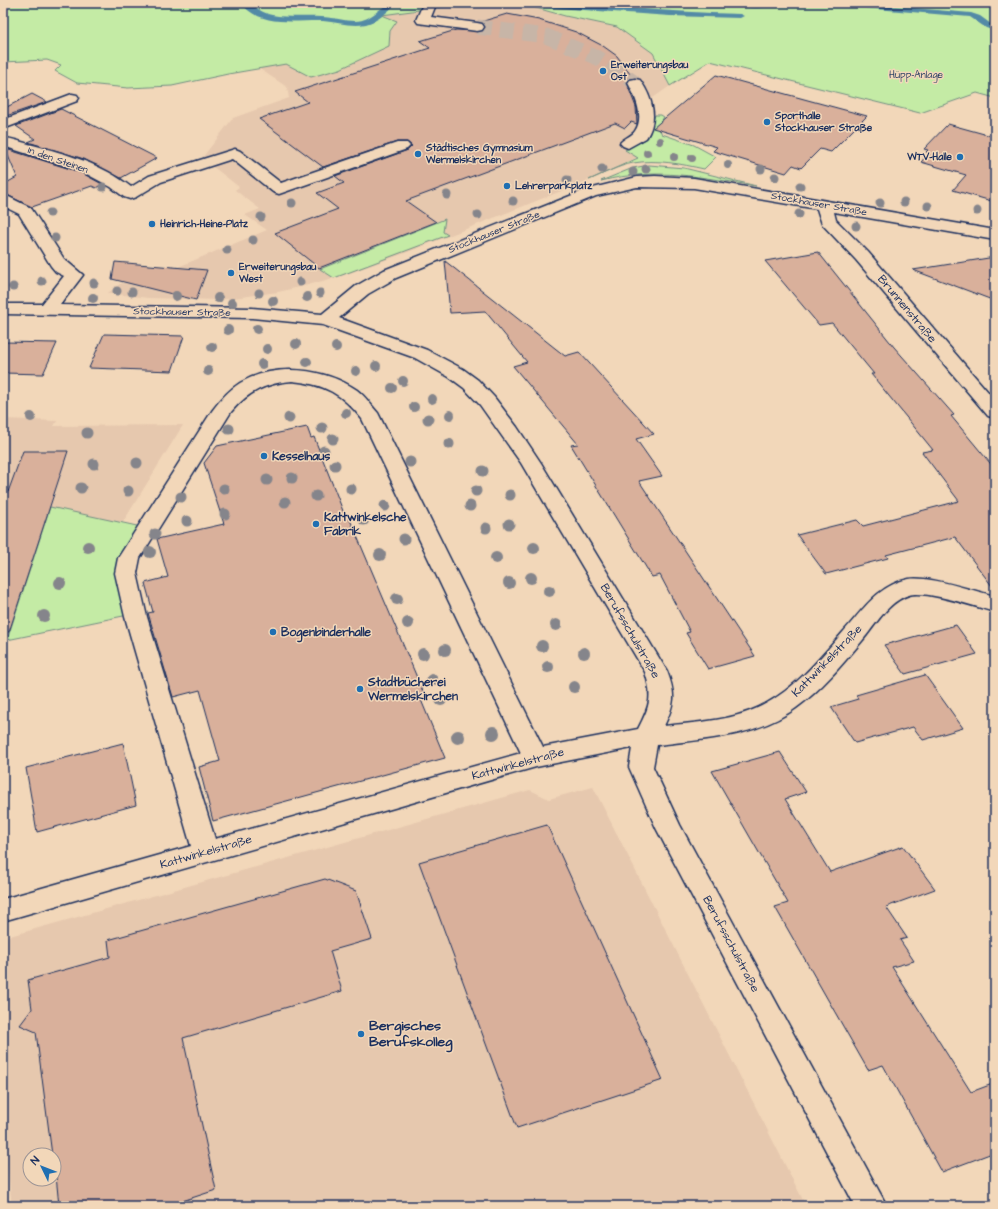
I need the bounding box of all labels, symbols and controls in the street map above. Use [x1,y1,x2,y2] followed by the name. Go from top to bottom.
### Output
[611,58,688,84] place label: Erweiterungsbau Ost
[598,66,608,76] marker: Erweiterungsbau Ost
[889,68,944,83] park label: Hüpp-Anlage
[774,109,873,135] place label: Sporthalle Stockhauser Straße
[762,117,772,127] marker: Sporthalle Stockhauser Straße
[425,141,533,167] place label: Städtisches Gymnasium Wermelskirchen
[26,143,90,177] street label: In den Steinen
[413,149,423,159] marker: Städtisches Gymnasium Wermelskirchen
[906,150,953,164] place label: WTV-Halle
[955,152,965,162] marker: WTV-Halle
[515,179,593,194] place label: Lehrerparkplatz
[502,181,512,191] marker: Lehrerparkplatz
[770,189,869,219] street label: Stockhauser Straße
[446,207,542,257] street label: Stockhauser Straße
[159,217,249,231] place label: Heinrich-Heine-Platz
[147,219,157,229] marker: Heinrich-Heine-Platz
[238,260,316,286] place label: Erweiterungsbau West
[226,268,236,278] marker: Erweiterungsbau West
[873,271,941,347] street label: Brunnenstraße
[133,304,231,320] street label: Stockhauser Straße
[272,448,330,465] place label: Kesselhaus
[259,451,269,461] marker: Kesselhaus
[324,509,407,540] place label: Kattwinkelsche Fabrik
[311,519,321,529] marker: Kattwinkelsche Fabrik
[596,580,664,682] street label: Berufsschulstraße
[788,621,866,701] street label: Kattwinkelstraße
[281,624,372,643] place label: Bogenbinderhalle
[268,627,278,637] marker: Bogenbinderhalle
[367,674,458,705] place label: Stadtbücherei Wermelskirchen
[355,684,365,694] marker: Stadtbücherei Wermelskirchen
[470,743,567,785] street label: Kattwinkelstraße
[158,831,254,873] street label: Kattwinkelstraße
[698,893,764,996] street label: Berufsschulstraße
[369,1016,453,1053] place label: Bergisches Berufskolleg
[356,1029,366,1039] marker: Bergisches Berufskolleg
[22,1147,62,1187] north arrow
[27,1153,43,1168] text: N

